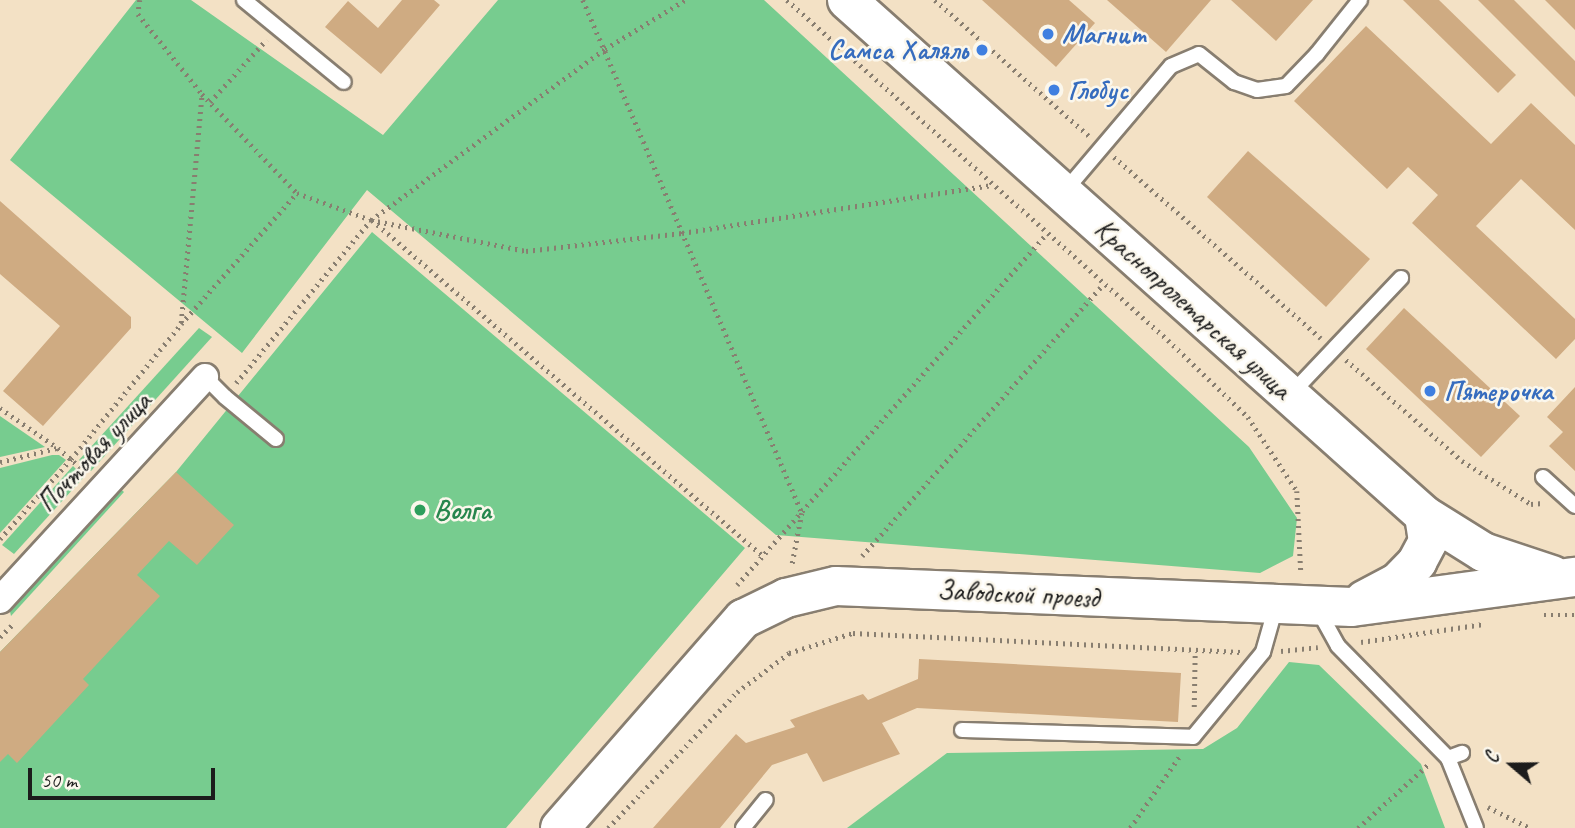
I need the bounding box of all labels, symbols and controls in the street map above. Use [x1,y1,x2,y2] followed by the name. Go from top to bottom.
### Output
[1062,17,1147,51] place label: Магнит
[1040,26,1056,42] marker: Магнит
[828,33,968,67] place label: Самса Халяль
[974,42,990,58] marker: Самса Халяль
[1068,73,1128,107] place label: Глобус
[1046,82,1062,98] marker: Глобус
[1087,211,1299,407] street label: Краснопролетарская улица
[1444,374,1553,408] place label: Пятерочка
[1422,383,1438,399] marker: Пятерочка
[29,384,159,520] street label: Почтовая улица
[434,493,491,527] place label: Волга
[412,502,428,518] marker: Волга
[936,573,1100,615] street label: Заводской проезд
[1477,730,1547,800] north arrow
[1479,749,1505,766] text: С
[32,754,219,798] scale bar
[41,767,77,793] text: 50 m

